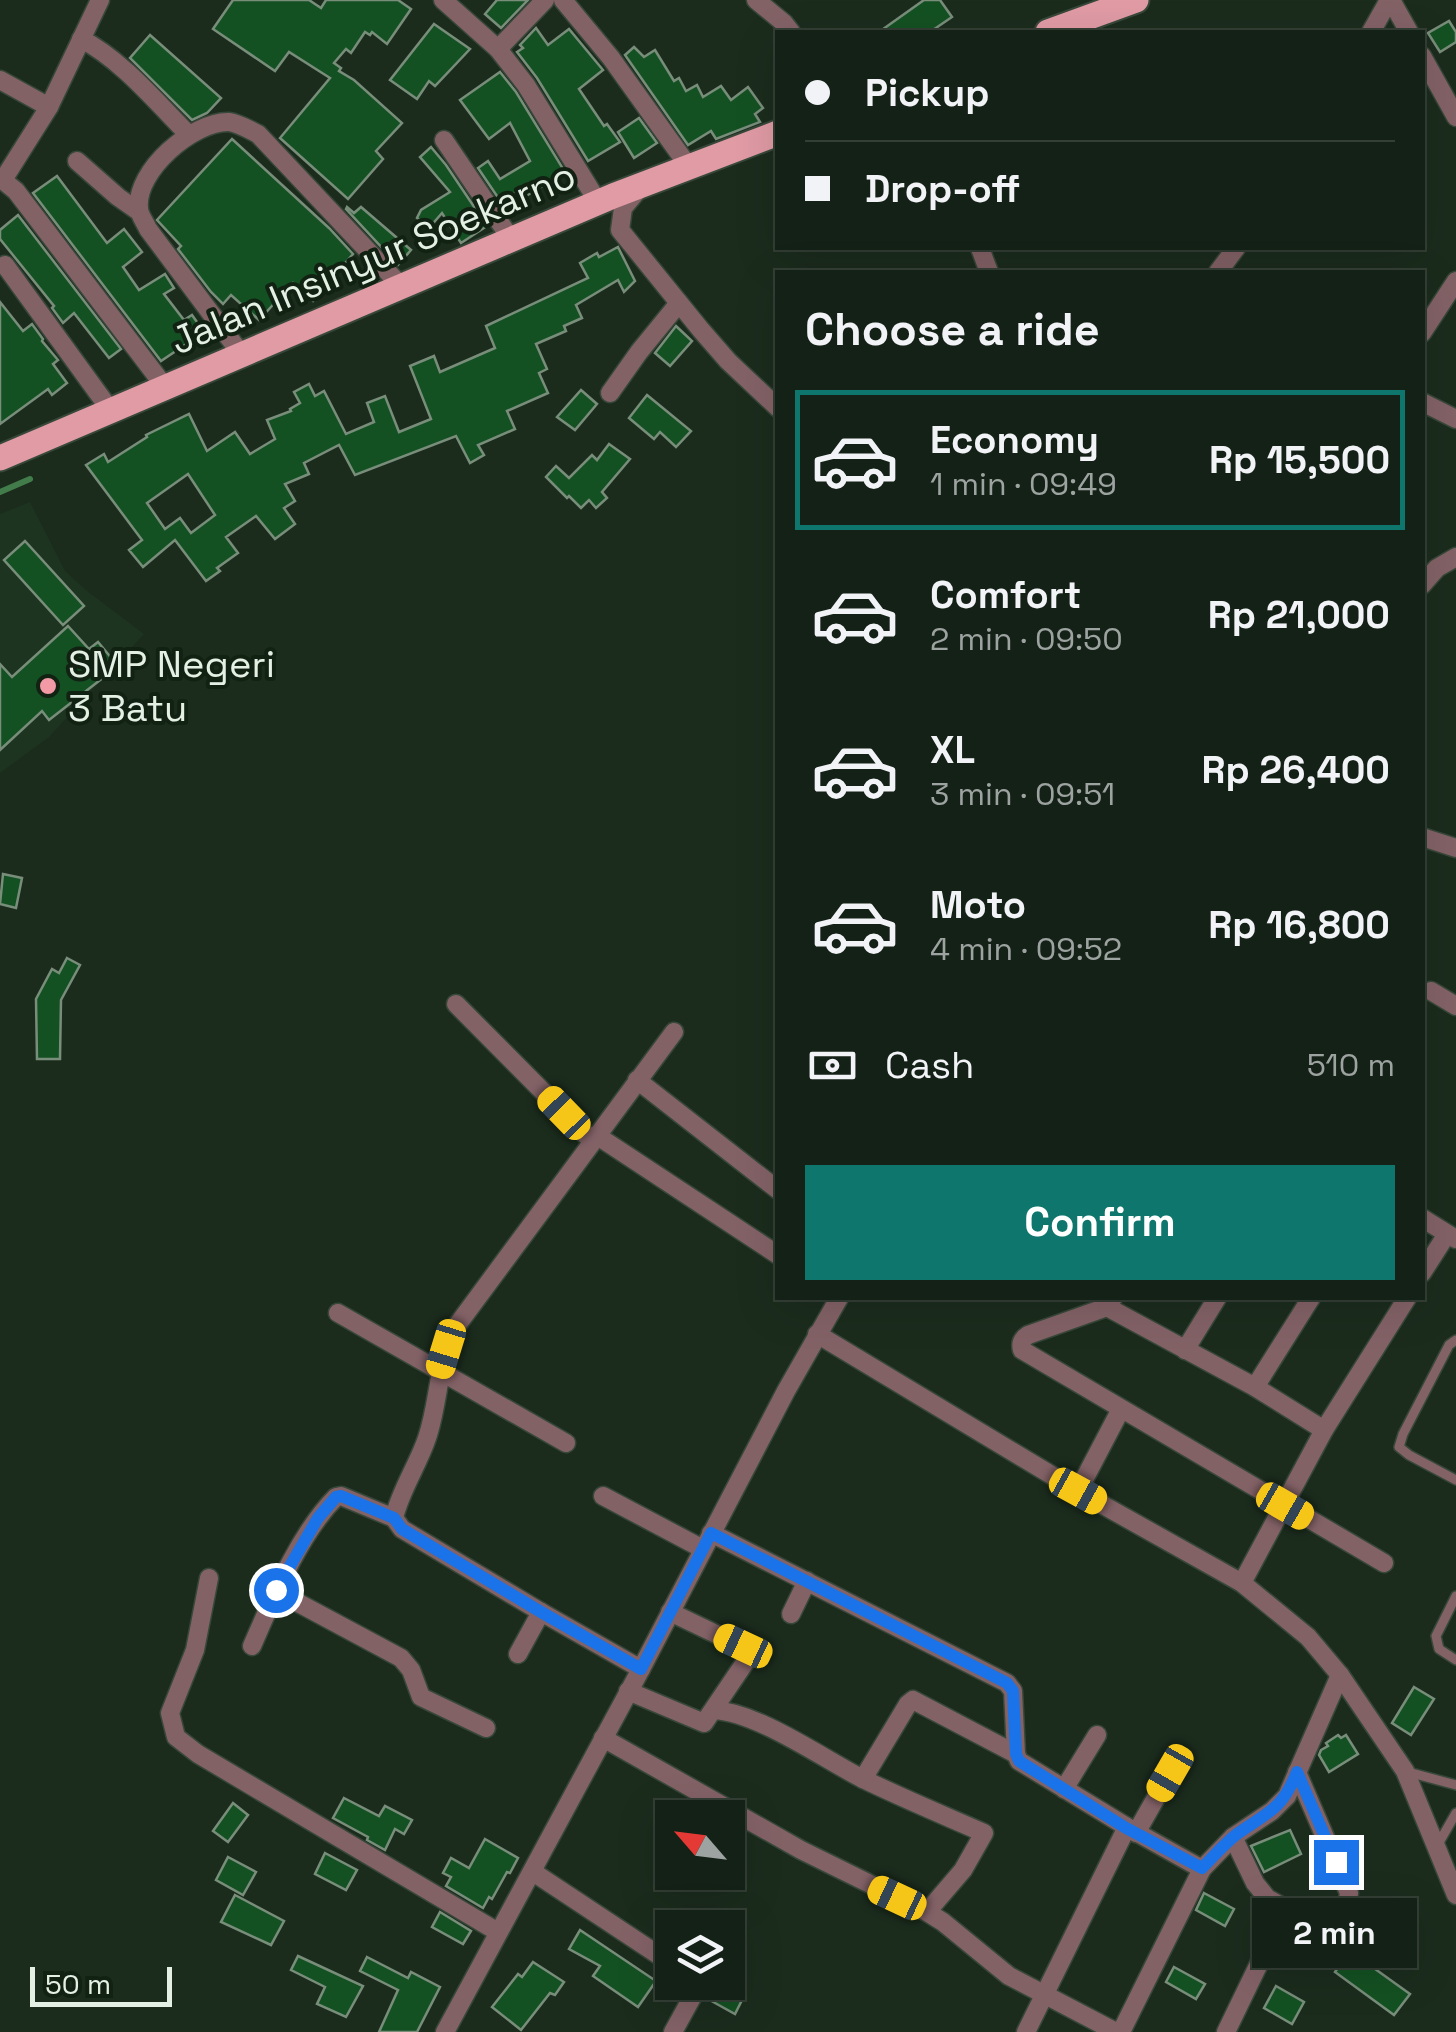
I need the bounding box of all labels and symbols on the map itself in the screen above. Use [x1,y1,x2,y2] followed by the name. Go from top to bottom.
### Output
[163,151,583,365] street label: Jalan Insinyur Soekarno
[68,640,275,732] place label: SMP Negeri 3 Batu
[37,675,59,697] marker: SMP Negeri 3 Batu
[532,1081,596,1145] car
[423,1316,469,1382] car
[1044,1463,1112,1519] car
[1252,1478,1318,1534] car
[254,1568,299,1613] route start
[709,1620,777,1672] car
[1142,1740,1198,1806] car
[655,1800,745,1890] north arrow
[1314,1840,1359,1885] route end
[863,1872,931,1924] car
[1254,1897,1418,1967] callout: 2 min
[30,1962,172,2006] scale bar

